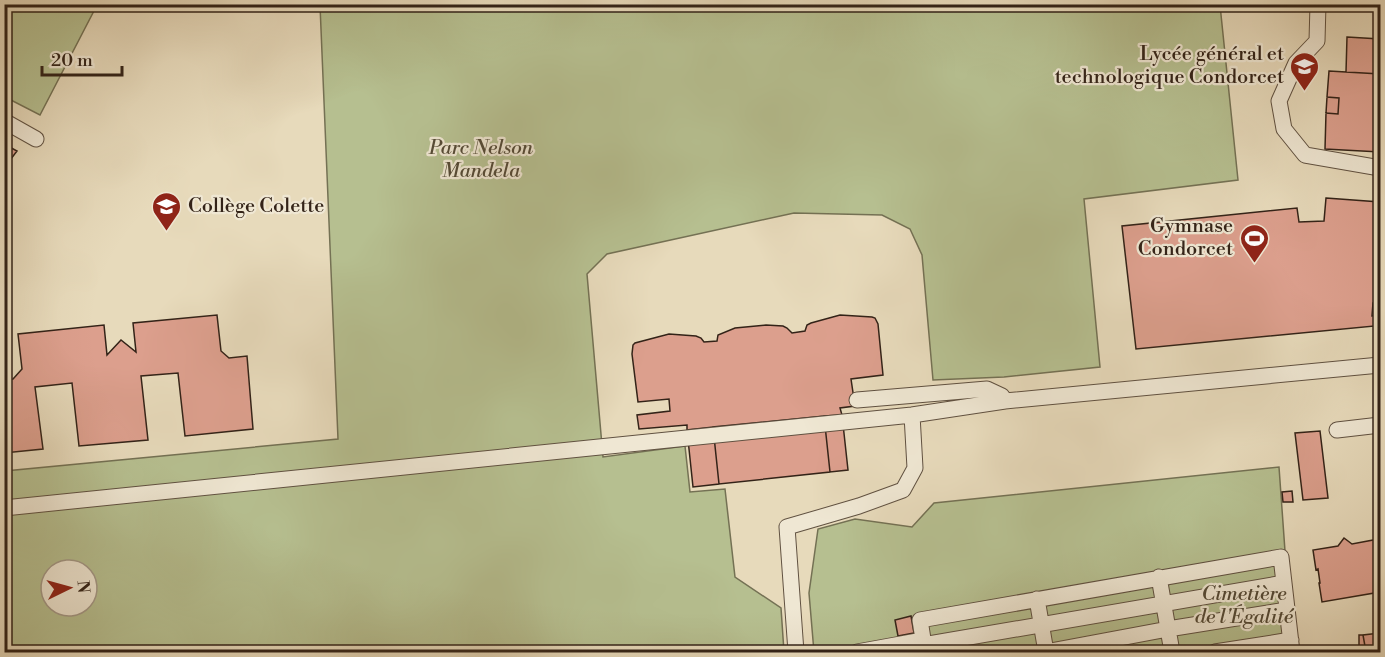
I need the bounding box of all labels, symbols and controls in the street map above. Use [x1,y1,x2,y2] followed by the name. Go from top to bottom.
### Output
[42,39,122,77] scale bar
[1055,42,1284,90] place label: Lycée général et technologique Condorcet
[51,49,93,72] text: 20 m
[1289,50,1321,92] school or university icon: Lycée général et technologique Condorcet
[428,136,534,184] park label: Parc Nelson Mandela
[151,190,183,232] school or university icon: Collège Colette
[188,194,324,219] place label: Collège Colette
[1138,214,1233,262] place label: Gymnase Condorcet
[1238,222,1270,264] sports icon: Gymnase Condorcet
[39,558,99,618] north arrow
[72,580,93,594] text: N
[1195,582,1295,630] park label: Cimetière de l'Égalité

